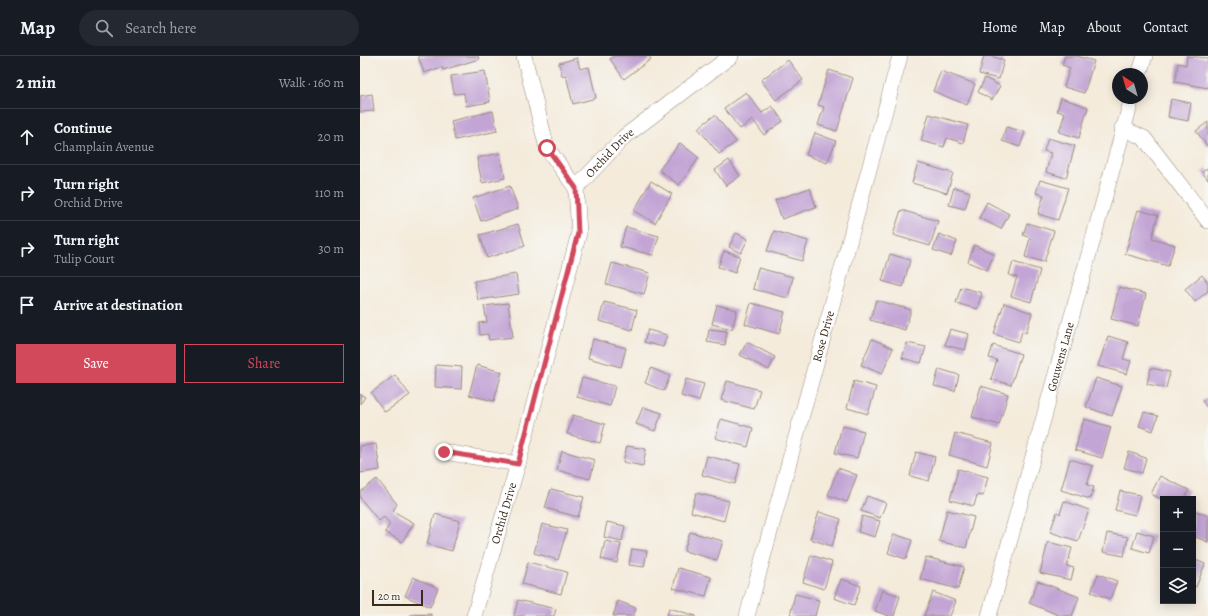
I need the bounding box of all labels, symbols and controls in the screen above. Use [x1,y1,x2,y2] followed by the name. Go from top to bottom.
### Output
[79,10,359,46] search box
[20,15,55,41] text: Map
[93,17,115,39] icon: search
[125,18,197,38] text: Search here
[982,18,1017,37] text: Home
[1039,18,1065,37] text: Map
[1087,18,1121,37] text: About
[1143,18,1188,37] text: Contact
[1112,68,1148,104] north arrow
[16,71,56,94] text: 2 min
[279,74,344,91] text: Walk · 160 m
[54,118,112,138] text: Continue
[582,124,637,181] street label: Orchid Drive
[16,126,38,148] icon: ahead
[318,128,344,145] text: 20 m
[54,138,154,155] text: Champlain Avenue
[538,139,556,157] route start
[54,174,119,194] text: Turn right
[16,182,38,204] icon: right
[315,184,344,201] text: 110 m
[54,194,123,211] text: Orchid Drive
[54,230,119,250] text: Turn right
[16,238,38,260] icon: right
[318,240,344,257] text: 30 m
[54,250,115,267] text: Tulip Court
[16,294,38,316] icon: arrive
[54,295,183,315] text: Arrive at destination
[809,309,838,364] street label: Rose Drive
[1043,320,1078,393] street label: Gouwens Lane
[16,344,176,383] button: Save
[184,344,344,383] button: Share
[435,443,453,461] route end
[487,480,520,546] street label: Orchid Drive
[1160,496,1196,604] map controls
[1160,496,1196,532] button: +
[1160,532,1196,568] button: −
[1160,568,1196,604] button: layers
[372,588,423,607] scale bar
[378,589,400,604] text: 20 m

